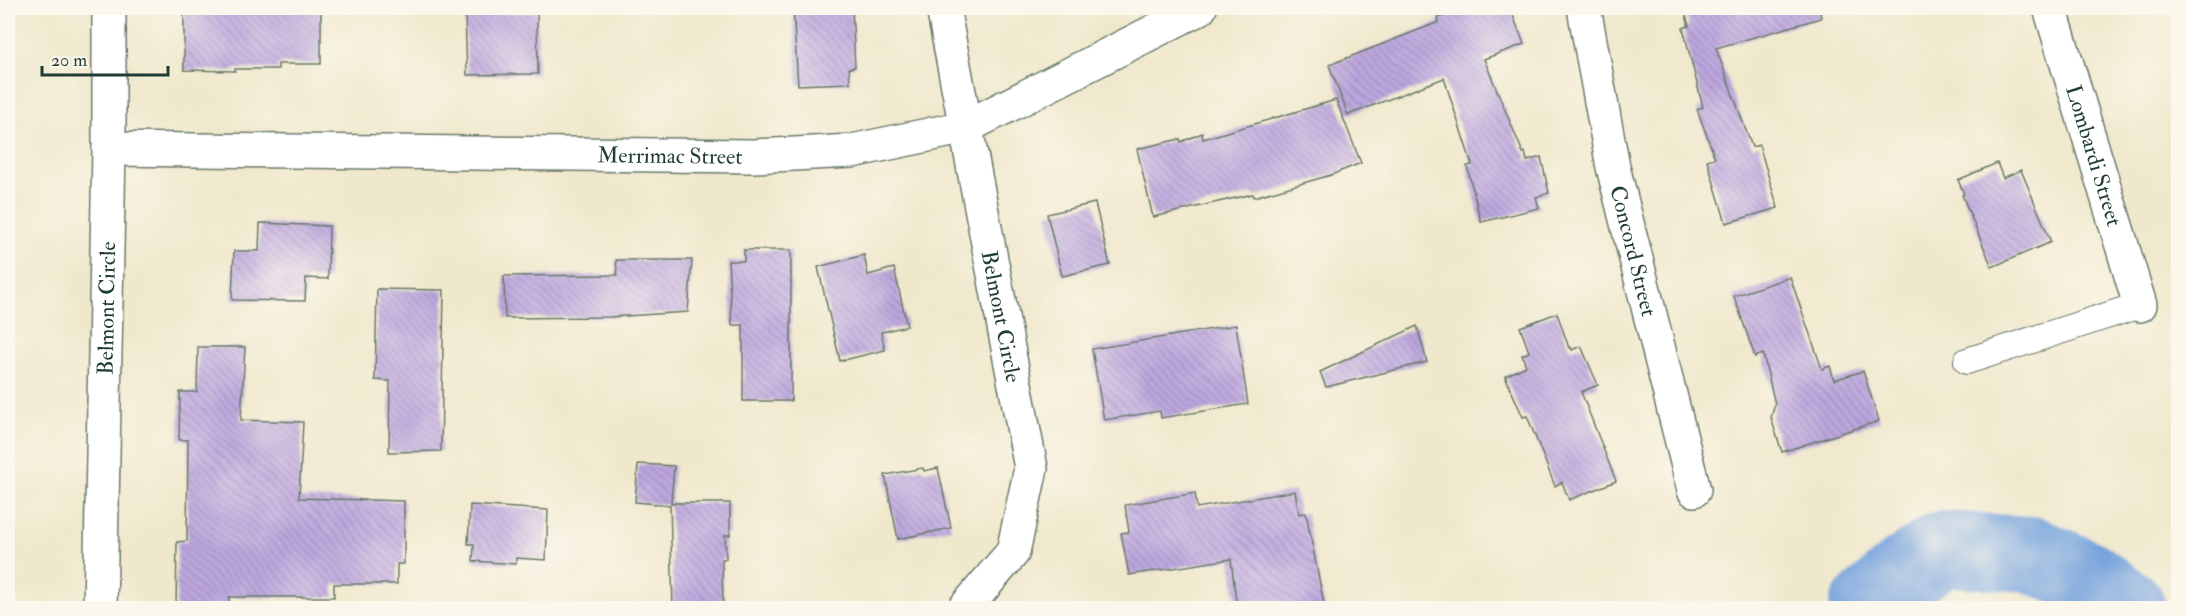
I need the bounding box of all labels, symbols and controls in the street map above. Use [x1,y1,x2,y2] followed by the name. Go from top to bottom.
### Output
[42,39,168,77] scale bar
[51,49,87,72] text: 20 m
[2059,82,2128,230] street label: Lombardi Street
[597,141,743,171] street label: Merrimac Street
[1603,183,1663,319] street label: Concord Street
[92,241,122,375] street label: Belmont Circle
[975,248,1027,385] street label: Belmont Circle

